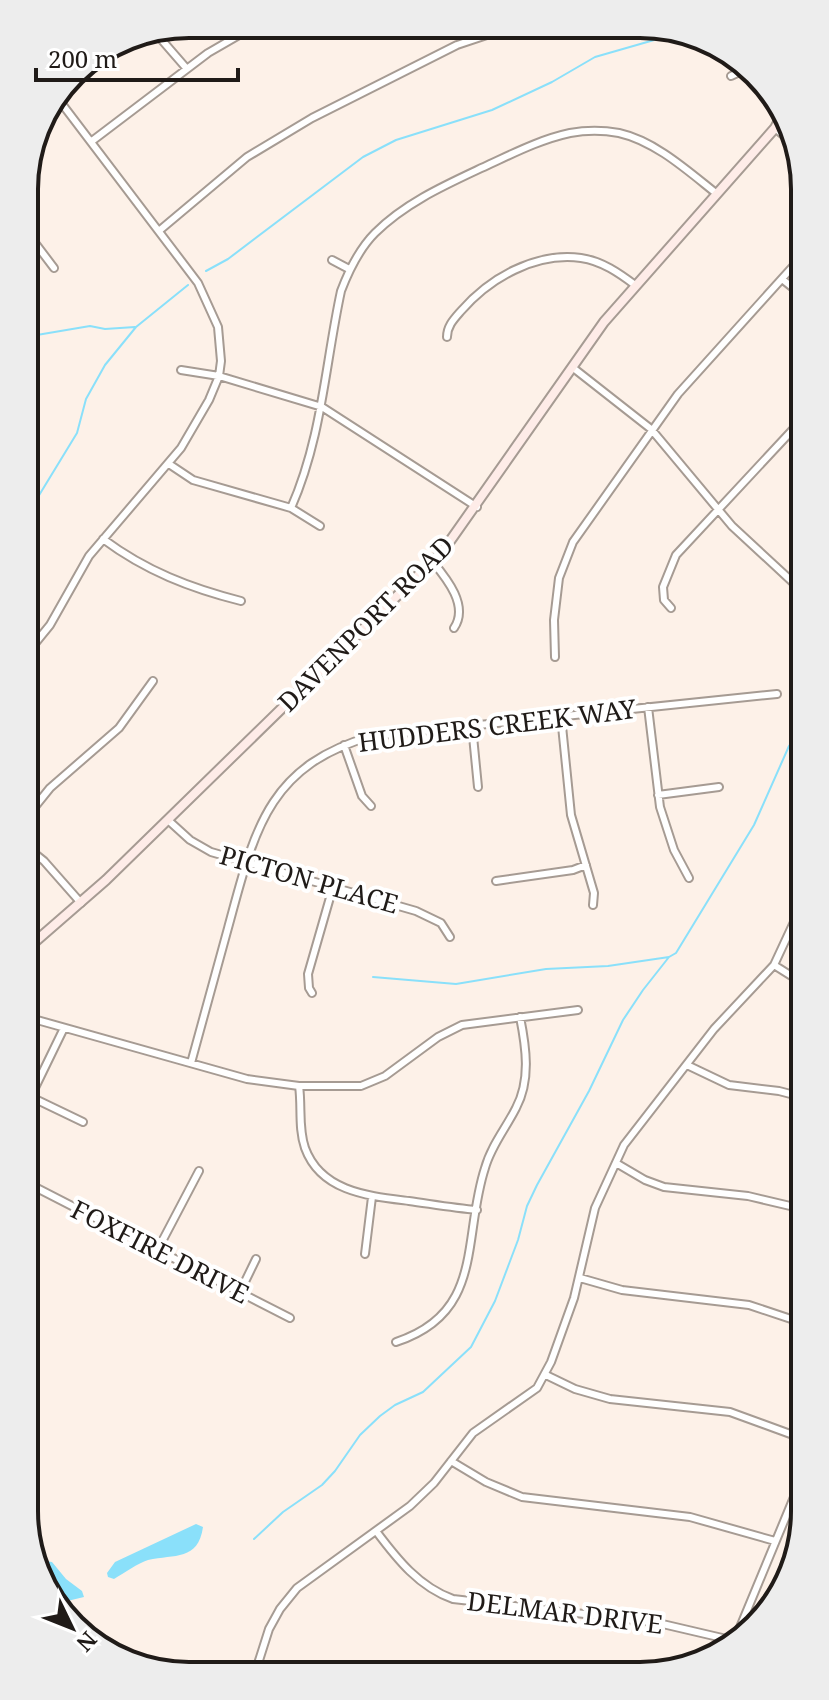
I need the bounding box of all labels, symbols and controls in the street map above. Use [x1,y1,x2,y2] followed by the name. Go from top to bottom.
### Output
[36,32,238,82] scale bar
[48,42,117,75] text: 200 m
[269,527,461,719] street label: DAVENPORT ROAD
[356,690,639,760] street label: HUDDERS CREEK WAY
[216,836,403,922] street label: PICTON PLACE
[65,1191,256,1312] street label: FOXFIRE DRIVE
[465,1582,665,1642] street label: DELMAR DRIVE
[32,1588,112,1668] north arrow
[70,1626,104,1659] text: N

